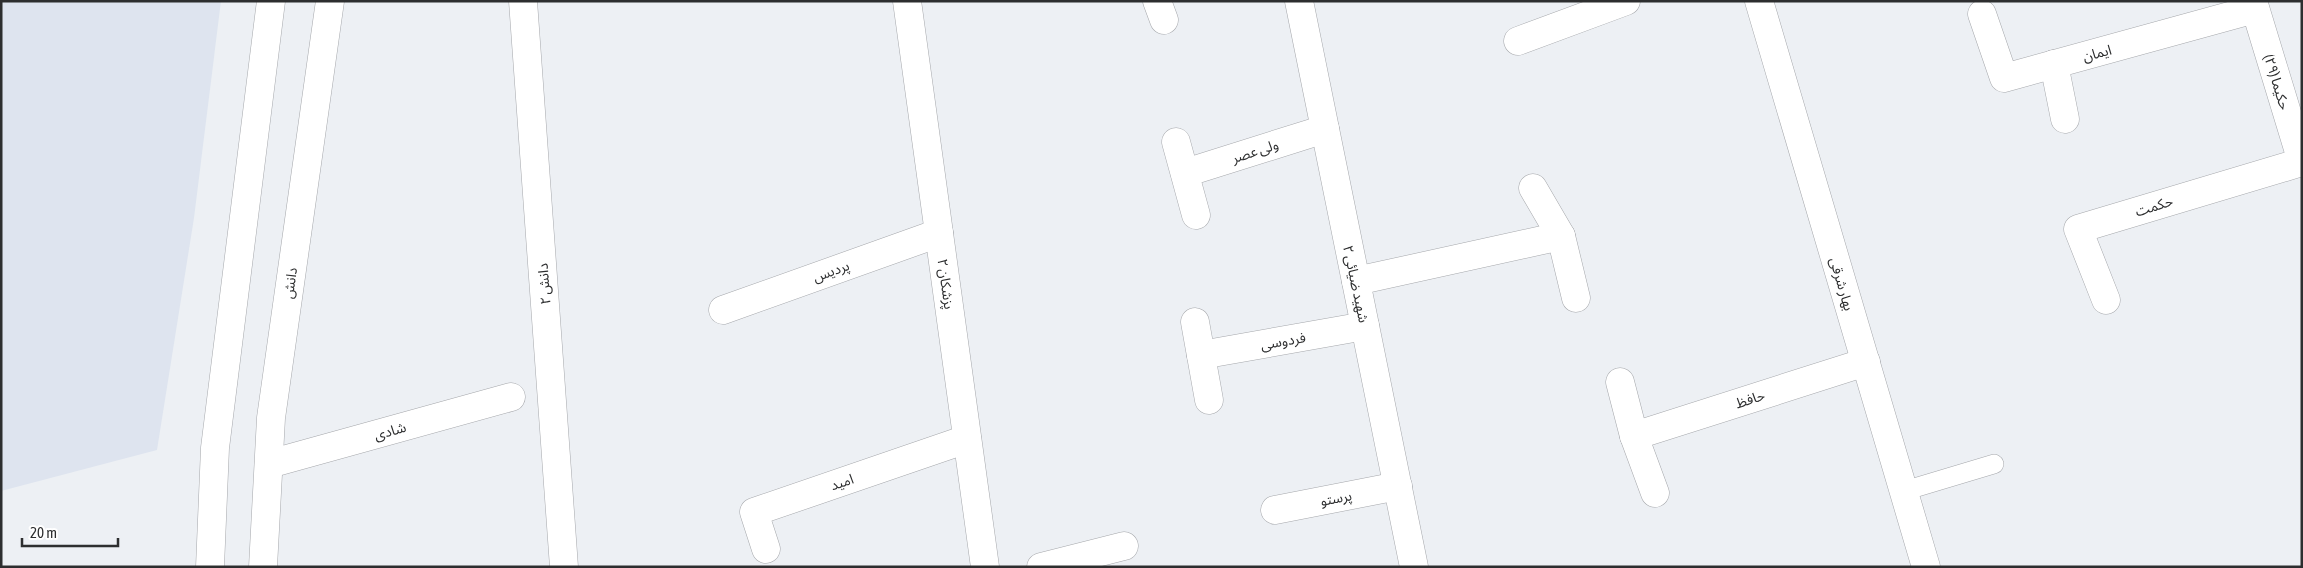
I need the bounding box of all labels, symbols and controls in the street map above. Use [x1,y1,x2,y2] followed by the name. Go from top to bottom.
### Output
[2081,41,2113,65] street label: ایمان
[2261,52,2293,112] street label: حکیما (۲۹)
[1229,136,1281,167] street label: ولی عصر
[2133,193,2175,219] street label: حکمت
[1339,244,1372,324] street label: شهید ضیائی ۲
[1826,256,1857,313] street label: بهار شرقی
[810,257,852,287] street label: پردیس
[932,258,957,311] street label: پزشکان ۲
[535,262,554,305] street label: دانش ۲
[280,266,301,300] street label: دانش
[1259,329,1307,354] street label: فردوسی
[1733,387,1767,411] street label: حافظ
[372,419,408,444] street label: شادی
[828,471,856,493] street label: امید
[1319,487,1354,511] street label: پرستو
[22,516,119,548] scale bar
[30,524,57,541] text: 20 m

